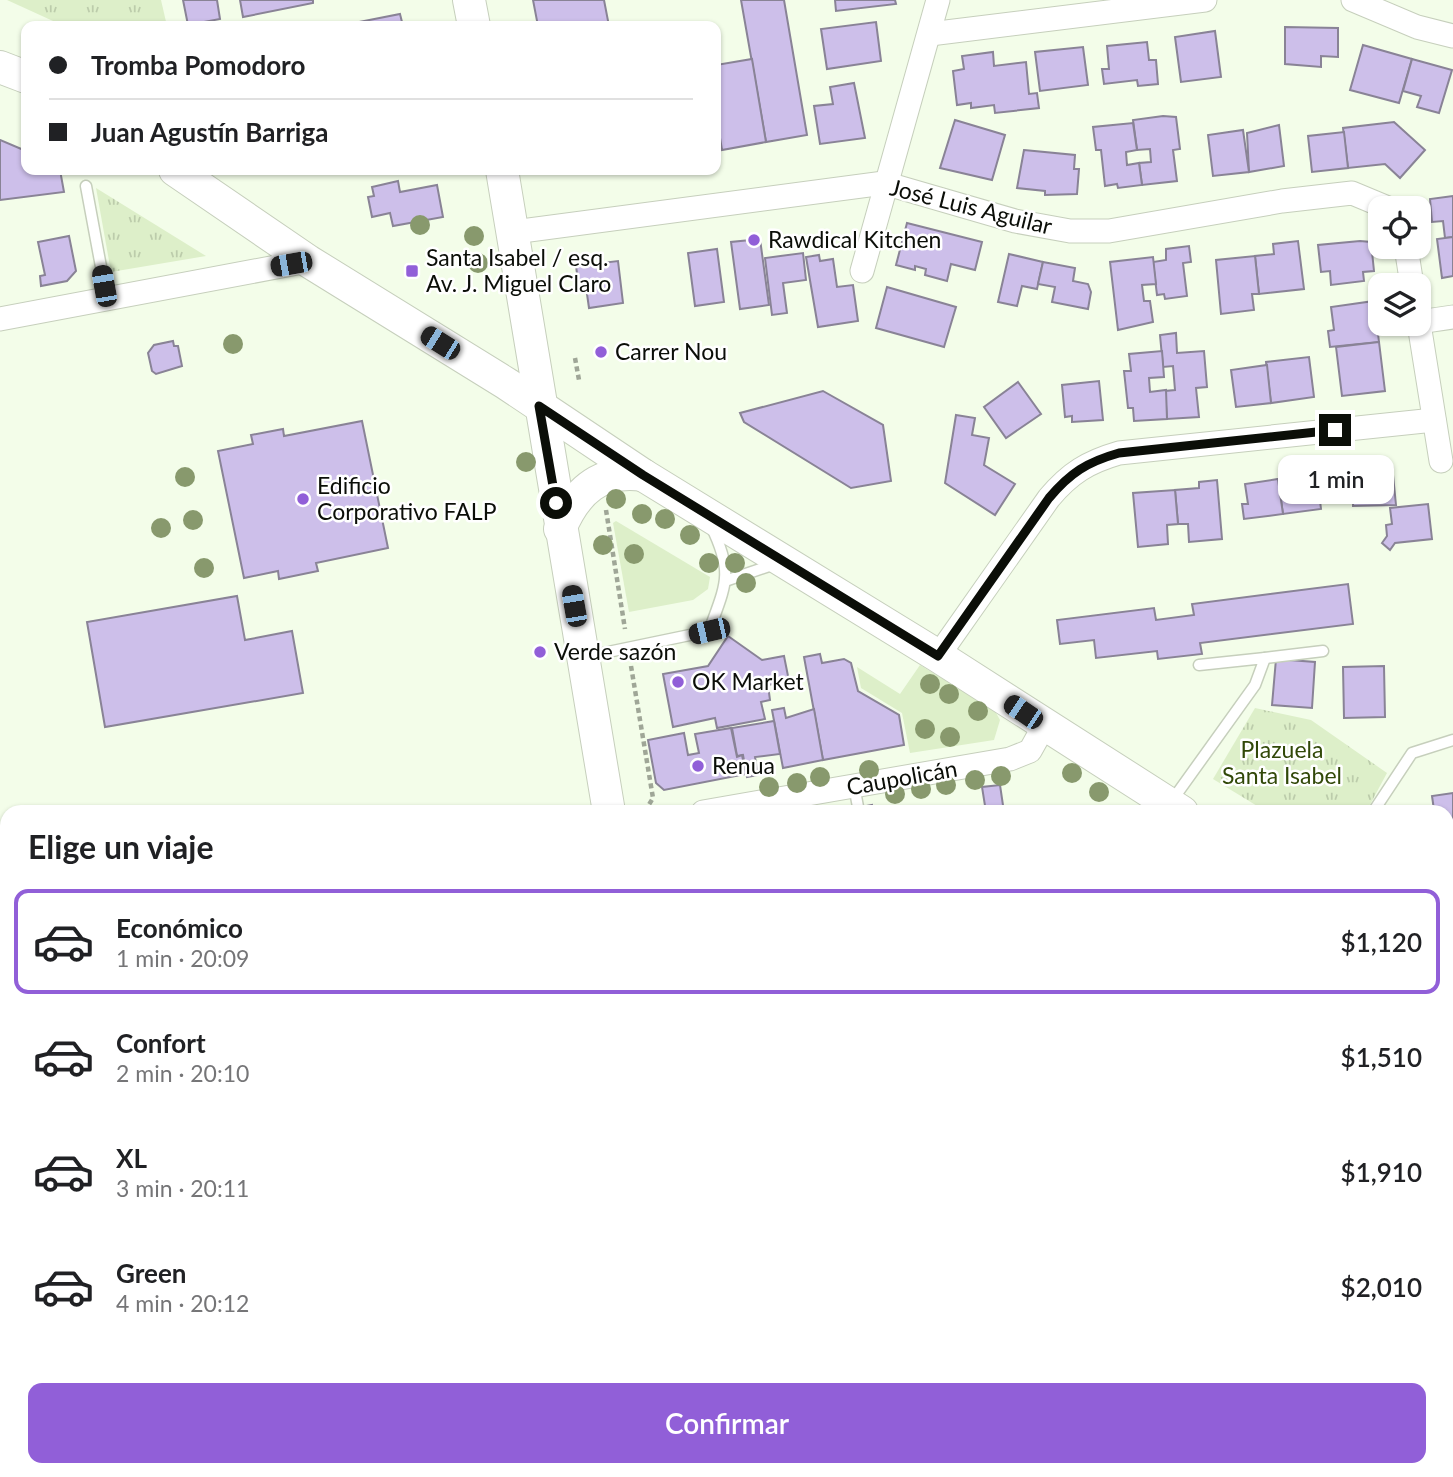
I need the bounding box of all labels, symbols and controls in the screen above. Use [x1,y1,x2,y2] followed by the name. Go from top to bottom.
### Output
[91,49,305,81] text: Tromba Pomodoro
[91,116,328,148] text: Juan Agustín Barriga
[887,172,1056,240] street label: José Luis Aguilar
[1368,196,1431,336] map controls
[1368,196,1431,259] button: locate
[768,225,941,253] place label: Rawdical Kitchen
[746,232,762,248] marker: Rawdical Kitchen
[426,243,611,297] place label: Santa Isabel / esq. Av. J. Miguel Claro
[269,250,314,278] car
[91,263,118,309] car
[404,263,420,279] marker: Santa Isabel / esq. Av. J. Miguel Claro
[1368,273,1431,336] button: layers
[417,323,464,363] car
[615,337,727,365] place label: Carrer Nou
[593,344,609,360] marker: Carrer Nou
[1319,414,1351,446] route end
[1277,454,1393,504] callout: 1 min
[1308,465,1364,493] text: 1 min
[317,471,497,525] place label: Edificio Corporativo FALP
[540,487,572,519] route start
[295,491,311,507] marker: Edificio Corporativo FALP
[561,583,588,629] car
[687,616,732,646] car
[554,637,676,665] place label: Verde sazón
[532,644,548,660] marker: Verde sazón
[692,667,804,695] place label: OK Market
[670,674,686,690] marker: OK Market
[1000,692,1047,732] car
[1222,735,1342,789] park label: Plazuela Santa Isabel
[712,751,775,779] place label: Renua
[844,754,959,801] street label: Caupolicán
[690,758,706,774] marker: Renua
[28,827,213,866] text: Elige un viaje
[32,910,95,973] icon: car
[116,912,243,944] text: Económico
[1341,926,1422,958] text: $1,120
[116,944,249,972] text: 1 min · 20:09
[32,1025,95,1088] icon: car
[116,1027,206,1059] text: Confort
[1341,1041,1422,1073] text: $1,510
[116,1059,249,1087] text: 2 min · 20:10
[32,1140,95,1203] icon: car
[116,1142,147,1174] text: XL
[1341,1156,1422,1188] text: $1,910
[116,1174,249,1202] text: 3 min · 20:11
[32,1255,95,1318] icon: car
[116,1257,186,1289] text: Green
[1341,1271,1422,1303] text: $2,010
[116,1289,249,1317] text: 4 min · 20:12
[28,1383,1426,1463] button: Confirmar

